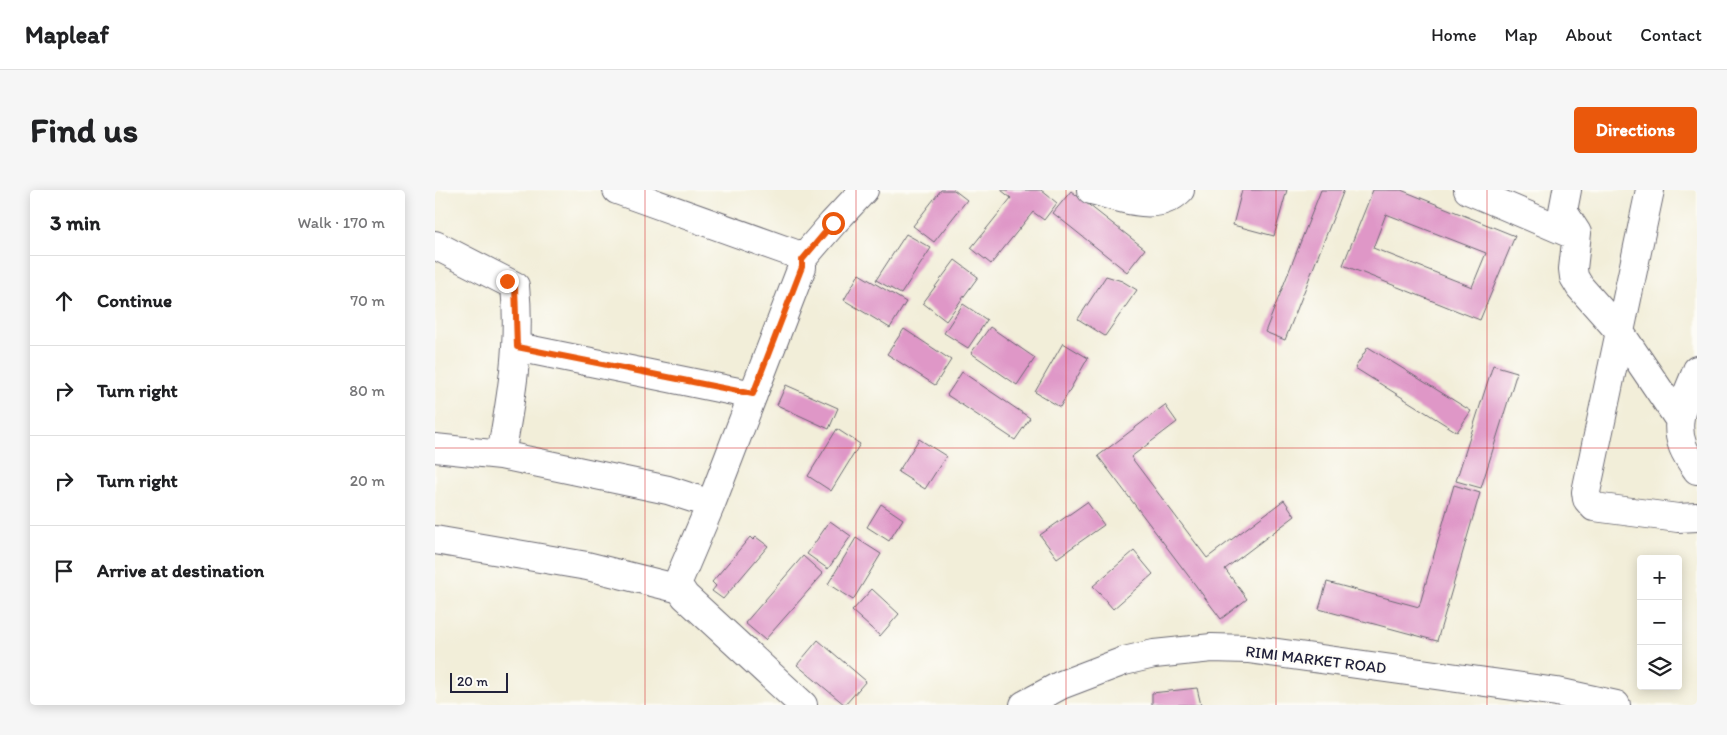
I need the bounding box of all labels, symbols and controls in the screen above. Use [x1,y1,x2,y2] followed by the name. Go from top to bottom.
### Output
[25,20,109,49] text: Mapleaf
[1431,24,1477,46] text: Home
[1505,24,1538,46] text: Map
[1566,24,1612,46] text: About
[1640,24,1702,46] text: Contact
[1574,107,1697,153] button: Directions
[30,109,138,151] text: Find us
[50,210,100,235] text: 3 min
[822,212,845,235] route start
[298,213,385,232] text: Walk · 170 m
[496,270,519,293] route end
[50,287,78,315] icon: ahead
[97,289,172,312] text: Continue
[350,291,385,310] text: 70 m
[50,377,78,405] icon: right
[97,379,178,402] text: Turn right
[349,381,385,400] text: 80 m
[50,467,78,495] icon: right
[97,469,178,492] text: Turn right
[350,471,385,490] text: 20 m
[1637,555,1682,690] map controls
[1637,555,1682,600] button: +
[50,557,78,585] icon: arrive
[97,559,264,582] text: Arrive at destination
[1637,600,1682,645] button: −
[1244,641,1387,678] street label: RIMI MARKET ROAD
[1637,645,1682,690] button: layers
[450,670,507,693] scale bar
[457,673,488,690] text: 20 m

